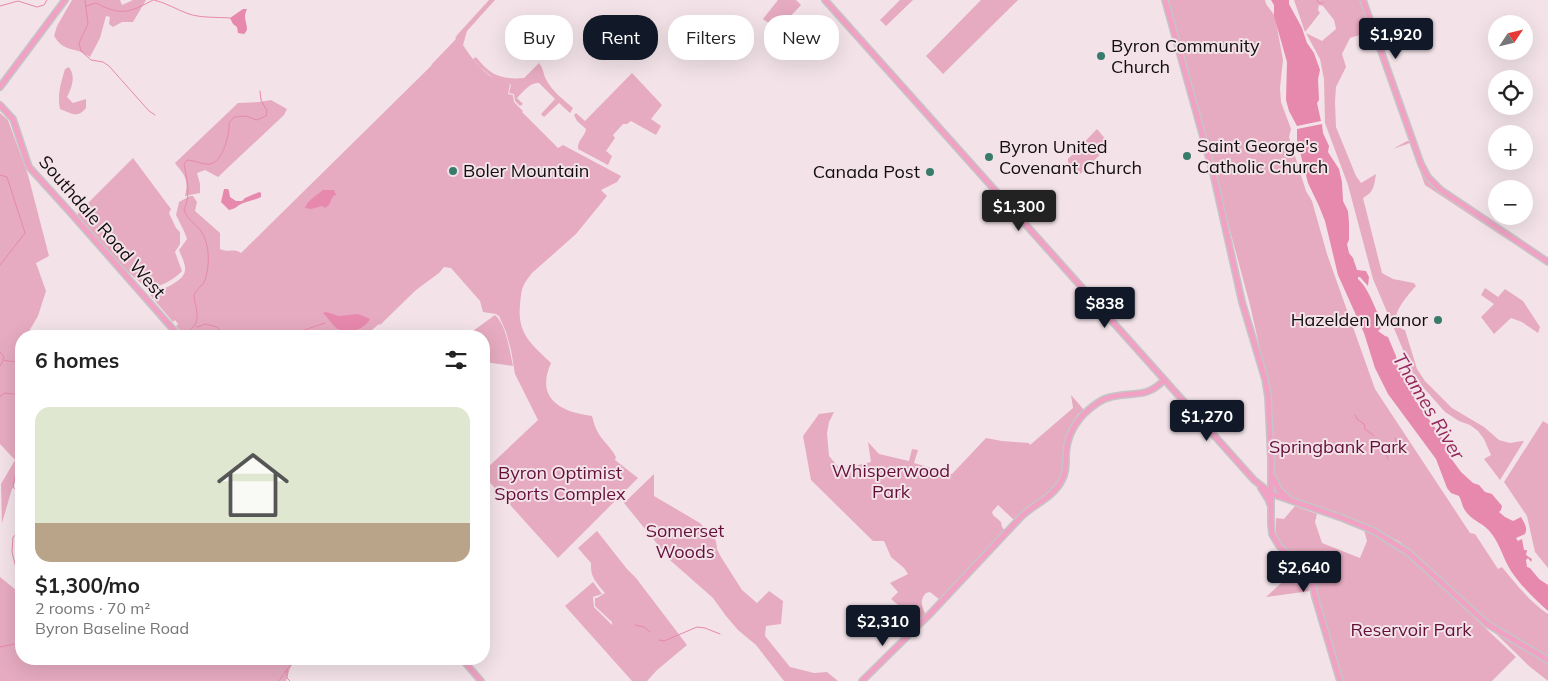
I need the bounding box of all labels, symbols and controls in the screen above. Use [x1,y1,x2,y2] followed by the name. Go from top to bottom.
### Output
[505,15,573,60] chip: Buy
[583,15,658,60] chip: Rent
[668,15,754,60] chip: Filters
[764,15,839,60] chip: New
[1488,15,1532,60] north arrow
[1488,15,1533,225] map controls
[1355,18,1437,60] pin: $1,920
[1370,24,1422,44] text: $1,920
[1111,34,1260,78] place label: Byron Community Church
[1095,50,1107,62] marker: Byron Community Church
[1488,70,1533,115] button: locate
[1488,125,1533,170] button: +
[1197,134,1328,178] place label: Saint George's Catholic Church
[999,135,1142,179] place label: Byron United Covenant Church
[1181,150,1193,162] marker: Saint George's Catholic Church
[34,151,171,303] street label: Southdale Road West
[983,151,995,163] marker: Byron United Covenant Church
[463,159,589,182] place label: Boler Mountain
[813,160,920,183] place label: Canada Post
[447,165,459,177] marker: Boler Mountain
[924,166,936,178] marker: Canada Post
[1488,180,1533,225] button: −
[978,190,1060,232] pin: $1,300
[993,196,1045,216] text: $1,300
[1075,286,1135,329] pin: $838
[1086,293,1124,313] text: $838
[1291,308,1428,331] place label: Hazelden Manor
[1432,314,1444,326] marker: Hazelden Manor
[442,346,470,374] icon: filters
[35,347,119,373] text: 6 homes
[1388,348,1471,465] water label: Thames River
[1166,400,1248,442] pin: $1,270
[1181,406,1233,426] text: $1,270
[1269,435,1408,458] park label: Springbank Park
[208,440,298,530] icon: home
[832,459,950,503] park label: Whisperwood Park
[494,461,626,505] park label: Byron Optimist Sports Complex
[646,519,724,563] park label: Somerset Woods
[1263,550,1345,593] pin: $2,640
[1278,557,1330,577] text: $2,640
[35,572,140,598] text: $1,300/mo
[35,598,150,618] text: 2 rooms · 70 m²
[842,604,924,647] pin: $2,310
[857,611,909,631] text: $2,310
[35,618,189,638] text: Byron Baseline Road
[1351,618,1472,641] park label: Reservoir Park

